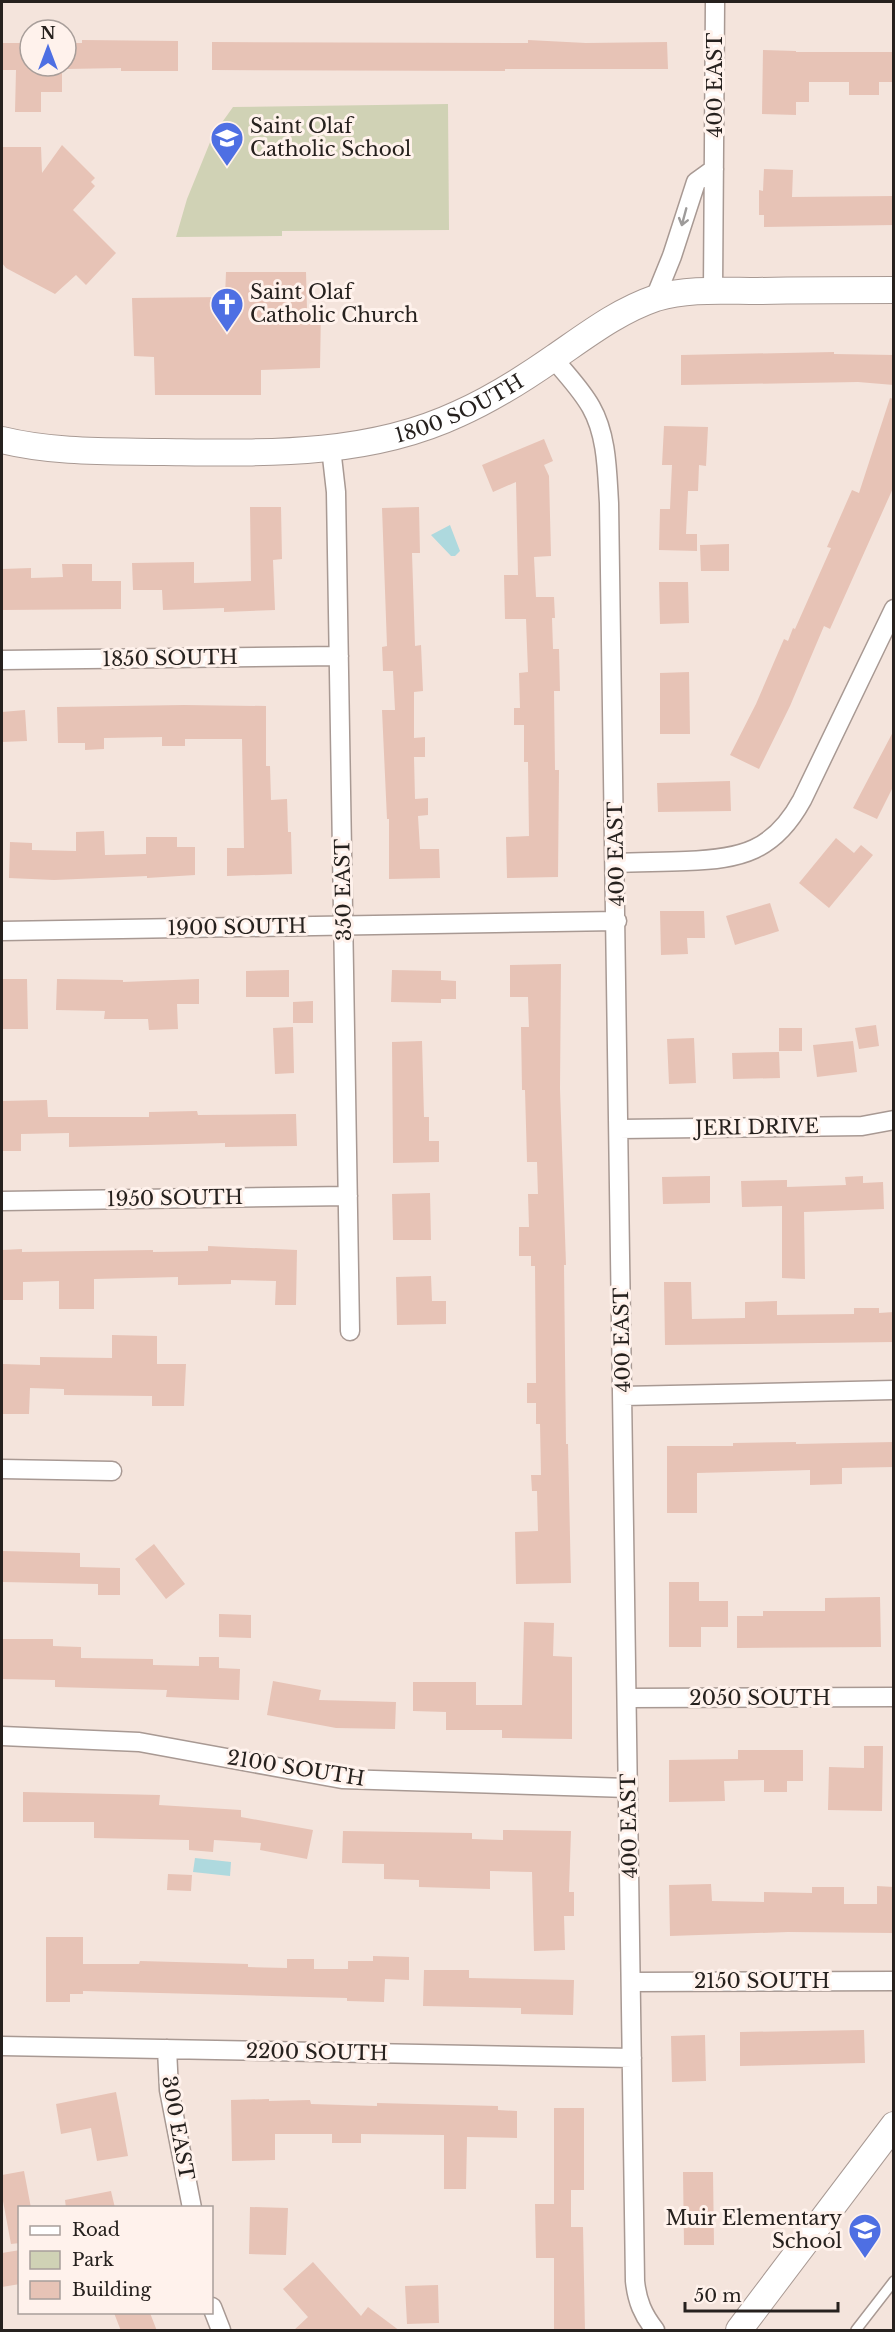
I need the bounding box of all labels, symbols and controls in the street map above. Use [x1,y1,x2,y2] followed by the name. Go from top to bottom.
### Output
[18,18,78,78] north arrow
[40,23,56,43] text: N
[703,33,727,137] street label: 400 EAST
[250,114,411,161] place label: Saint Olaf Catholic School
[209,120,245,167] school or university icon: Saint Olaf Catholic School
[678,207,689,226] one-way arrow
[250,280,419,327] place label: Saint Olaf Catholic Church
[209,286,245,333] church icon: Saint Olaf Catholic Church
[392,369,528,448] street label: 1800 SOUTH
[102,645,238,671] street label: 1850 SOUTH
[603,801,629,907] street label: 400 EAST
[330,839,356,941] street label: 350 EAST
[167,914,307,940] street label: 1900 SOUTH
[692,1114,819,1140] street label: JERI DRIVE
[107,1185,243,1211] street label: 1950 SOUTH
[609,1287,635,1393] street label: 400 EAST
[689,1686,831,1710] street label: 2050 SOUTH
[226,1745,366,1791] street label: 2100 SOUTH
[616,1773,642,1879] street label: 400 EAST
[694,1969,830,1993] street label: 2150 SOUTH
[246,2039,388,2065] street label: 2200 SOUTH
[157,2074,199,2182] street label: 300 EAST
[18,2206,213,2314] legend
[665,2206,842,2253] place label: Muir Elementary School
[847,2212,883,2259] school or university icon: Muir Elementary School
[72,2219,120,2241] text: Road
[72,2249,114,2271] text: Park
[685,2275,838,2313] scale bar
[72,2279,151,2301] text: Building
[694,2285,742,2307] text: 50 m

